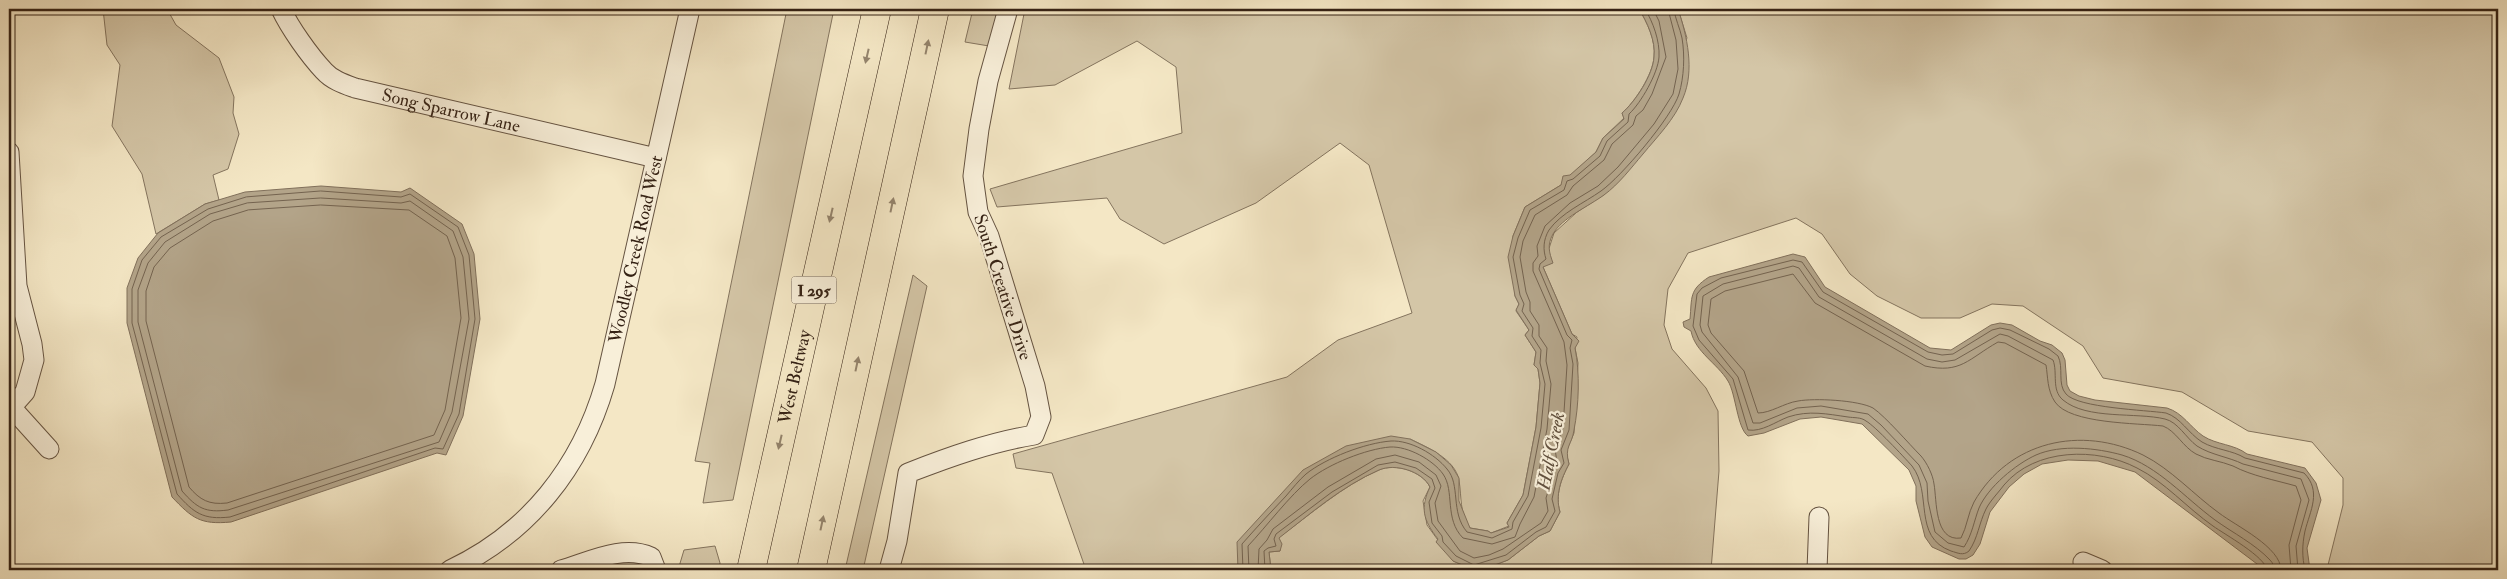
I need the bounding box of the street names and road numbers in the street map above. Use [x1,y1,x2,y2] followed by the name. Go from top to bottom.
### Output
[380,84,523,138] street label: Song Sparrow Lane
[603,153,668,346] street label: Woodley Creek Road West
[968,211,1037,364] street label: South Creative Drive
[792,276,836,304] road number: I 295
[773,327,817,427] street label: West Beltway

